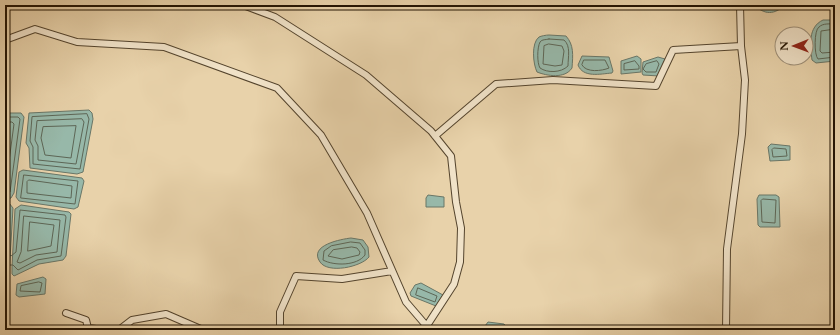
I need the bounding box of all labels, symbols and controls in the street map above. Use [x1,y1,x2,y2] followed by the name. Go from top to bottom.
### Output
[774,26,814,66] north arrow
[777,41,792,51] text: N

